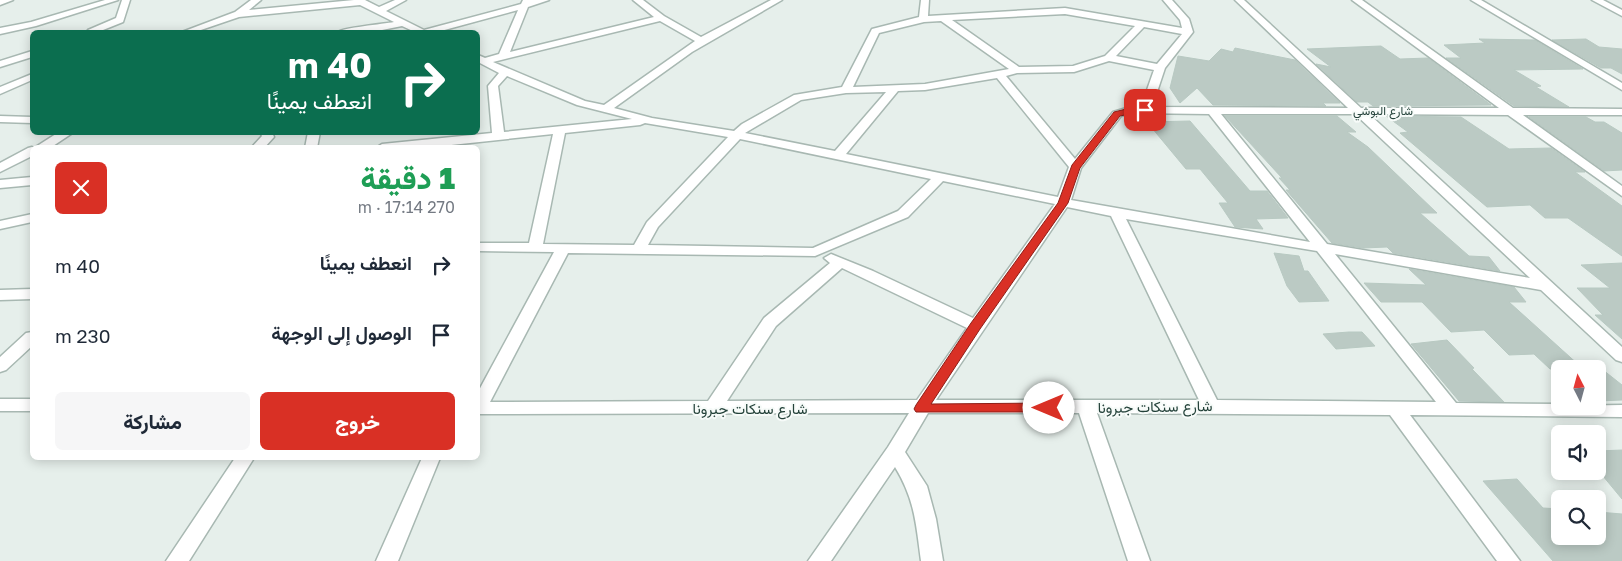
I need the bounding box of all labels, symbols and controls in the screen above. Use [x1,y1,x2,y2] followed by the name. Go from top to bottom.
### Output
[288,44,372,86] text: 40 m
[390,50,455,115] icon: right
[267,87,372,114] text: انعطف يمينًا
[1124,89,1166,131] pin
[1131,96,1159,124] icon: arrive
[1353,103,1413,121] street label: شارع البوشي
[361,160,455,196] text: 1 دقيقة
[55,162,107,214] button: close
[358,197,455,217] text: 270 m · 17:14
[320,251,412,274] text: انعطف يمينًا
[427,251,455,279] icon: right
[55,254,100,277] text: 40 m
[271,321,412,344] text: الوصول إلى الوجهة
[427,321,455,349] icon: arrive
[55,324,111,347] text: 230 m
[1551,360,1606,415] north arrow
[1551,360,1606,545] map controls
[1022,381,1074,433] position arrow
[55,392,250,450] button: مشاركة
[260,392,455,450] button: خروج
[1097,396,1213,419] street label: شارع سنكات جبرونا
[693,399,808,420] street label: شارع سنكات جبرونا
[1551,425,1606,480] button: sound
[1551,490,1606,545] button: search

